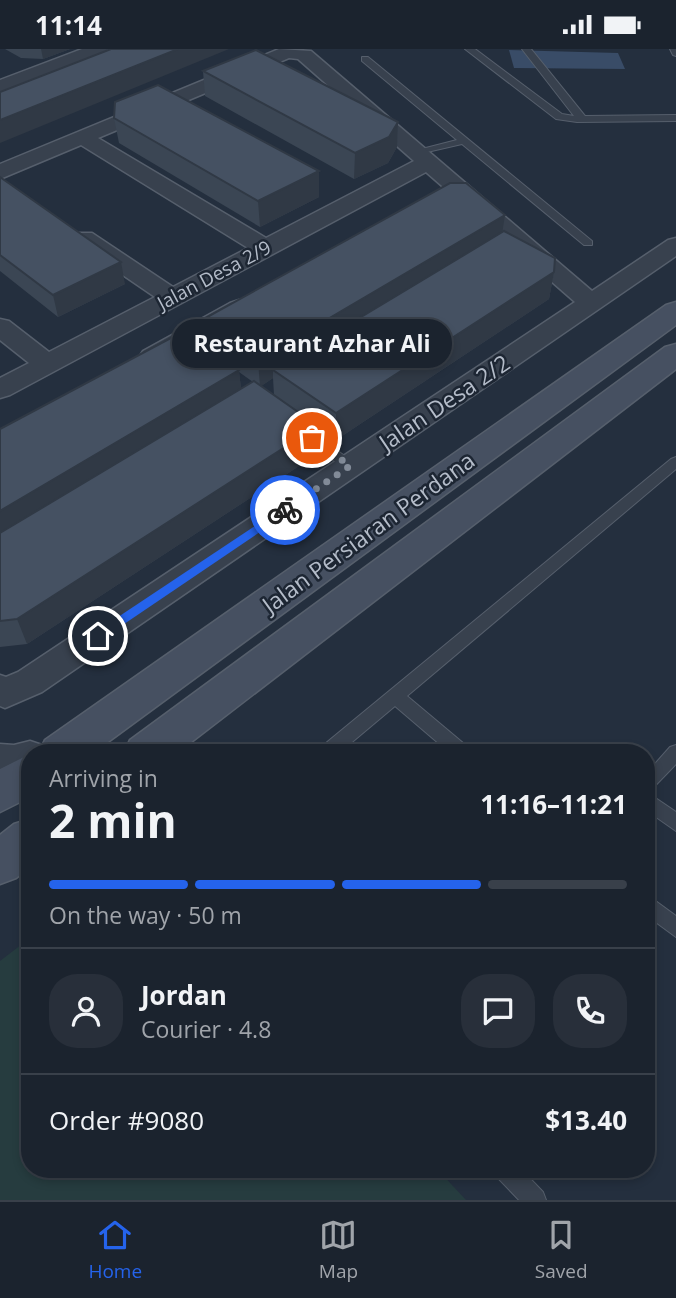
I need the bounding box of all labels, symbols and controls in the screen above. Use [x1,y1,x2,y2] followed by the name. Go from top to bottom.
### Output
[35,7,102,43] text: 11:14
[151,234,275,317] street label: Jalan Desa 2/9
[172,319,452,368] callout: Restaurant Azhar Ali
[193,327,431,359] text: Restaurant Azhar Ali
[371,346,516,459] street label: Jalan Desa 2/2
[282,408,342,468] pin
[293,419,331,457] icon: bag
[254,444,481,621] street label: Jalan Persiaran Perdana
[250,475,320,545] courier
[266,491,304,529] icon: bike
[68,606,128,666] pin
[79,617,117,655] icon: home
[49,762,158,794] text: Arriving in
[480,786,627,822] text: 11:16–11:21
[49,789,177,851] text: 2 min
[49,899,242,931] text: On the way · 50 m
[49,974,123,1048] button: person
[461,974,535,1048] button: chat
[553,974,627,1048] button: phone
[141,977,227,1013] text: Jordan
[141,1013,271,1045] text: Courier · 4.8
[49,1102,204,1138] text: Order #9080
[545,1102,627,1138] text: $13.40
[88,1216,142,1284] tab: Home
[319,1216,358,1284] tab: Map
[535,1216,588,1284] tab: Saved

